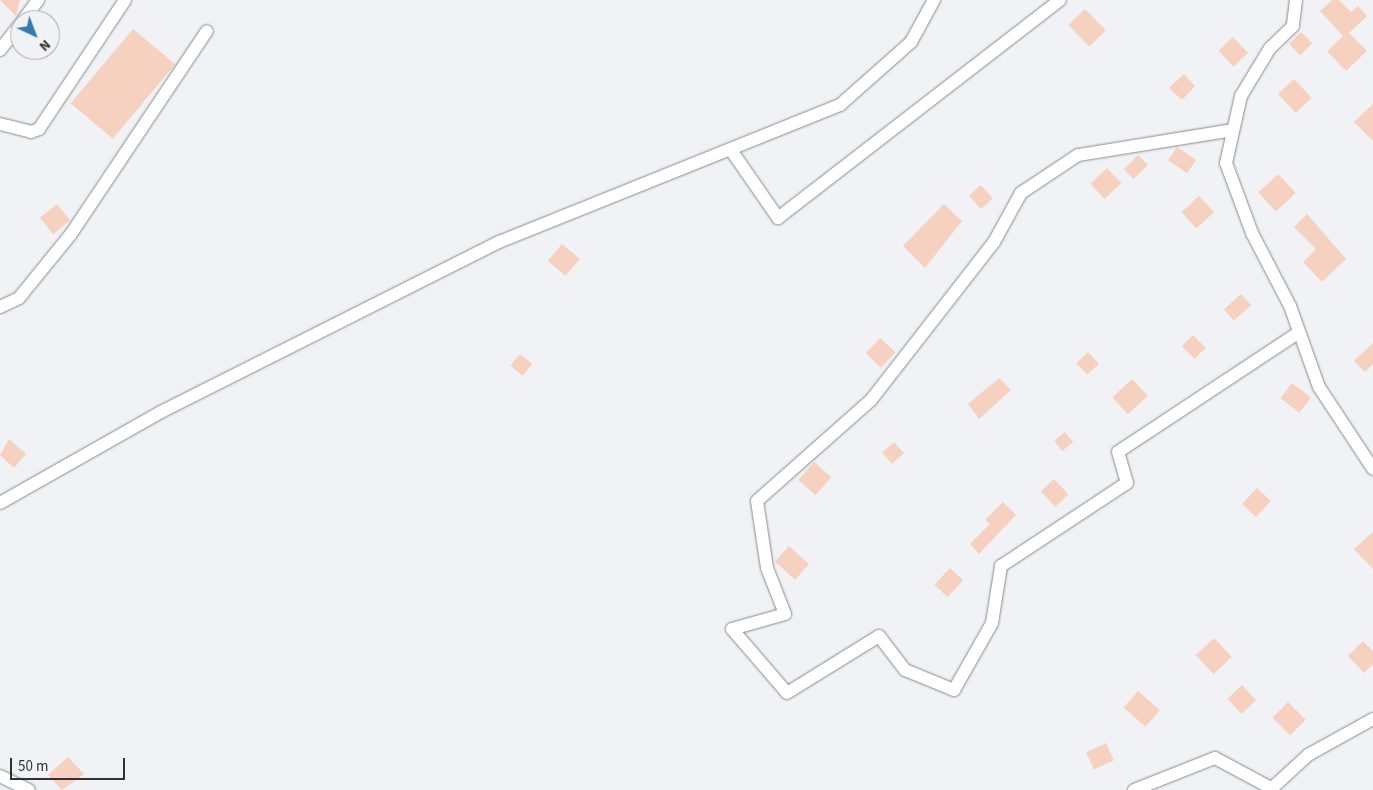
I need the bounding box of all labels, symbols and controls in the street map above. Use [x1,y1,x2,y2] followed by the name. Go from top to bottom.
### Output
[10,10,60,60] north arrow
[34,35,55,56] text: N
[12,748,128,780] scale bar
[18,756,48,777] text: 50 m

